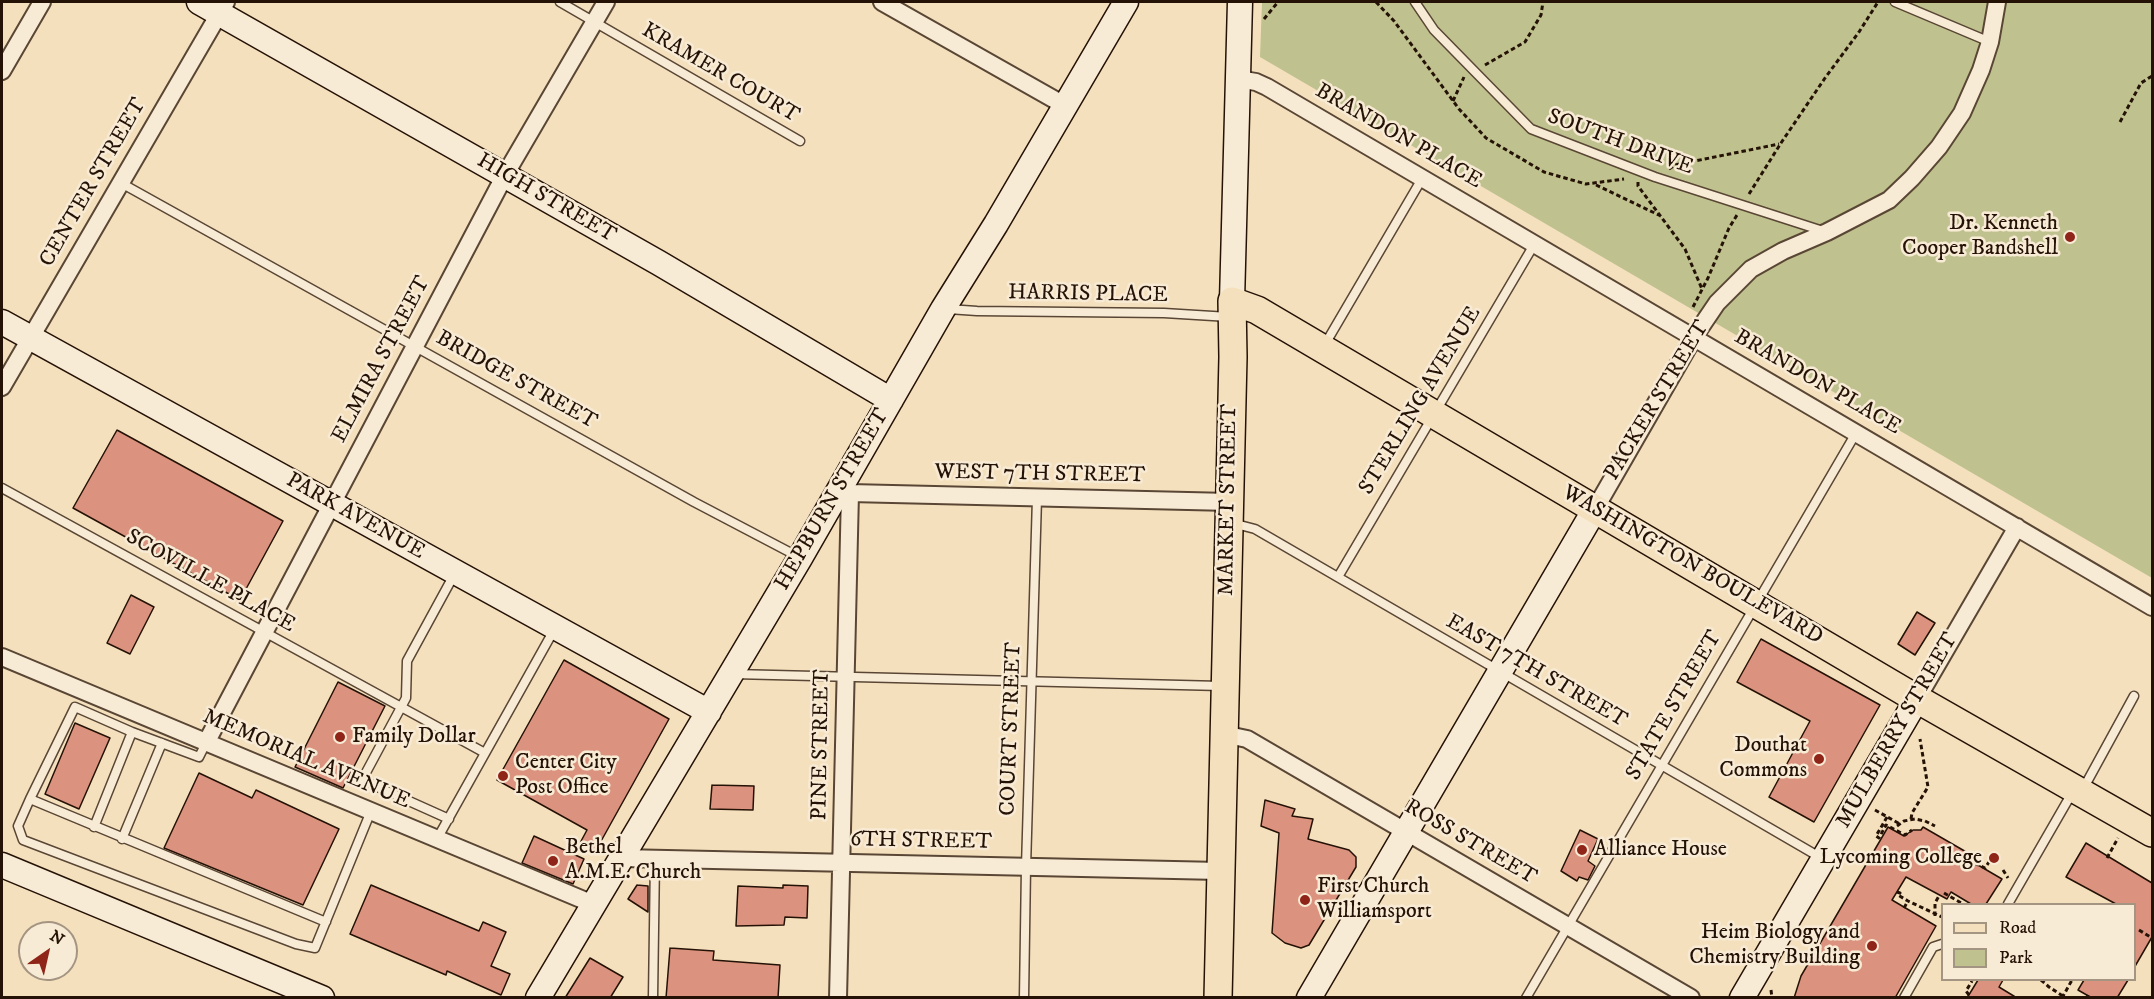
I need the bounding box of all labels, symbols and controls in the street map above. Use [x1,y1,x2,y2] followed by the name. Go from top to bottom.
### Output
[637,18,803,130] street label: KRAMER COURT
[1310,79,1486,195] street label: BRANDON PLACE
[35,94,153,272] street label: CENTER STREET
[1543,104,1697,182] street label: SOUTH DRIVE
[472,148,620,250] street label: HIGH STREET
[1902,211,2058,262] place label: Dr. Kenneth Cooper Bandshell
[2063,230,2077,244] marker: Dr. Kenneth Cooper Bandshell
[327,272,437,448] street label: ELMIRA STREET
[1008,280,1168,310] street label: HARRIS PLACE
[1354,302,1488,500] street label: STERLING AVENUE
[1600,316,1716,486] street label: PACKER STREET
[1729,325,1905,441] street label: BRANDON PLACE
[431,326,601,436] street label: BRIDGE STREET
[770,404,896,596] street label: HEPBURN STREET
[1214,404,1244,596] street label: MARKET STREET
[934,460,1146,490] street label: WEST 7TH STREET
[281,468,429,566] street label: PARK AVENUE
[1557,480,1827,652] street label: WASHINGTON BOULEVARD
[121,525,299,639] street label: SCOVILLE PLACE
[1441,609,1631,735] street label: EAST 7TH STREET
[1621,626,1729,786] street label: STATE STREET
[1831,629,1965,833] street label: MULBERRY STREET
[996,642,1028,816] street label: COURT STREET
[807,669,837,821] street label: PINE STREET
[198,704,414,816] street label: MEMORIAL AVENUE
[352,724,476,750] place label: Family Dollar
[333,730,347,744] marker: Family Dollar
[1719,733,1807,784] place label: Douthat Commons
[515,750,617,802] place label: Center City Post Office
[1812,752,1826,766] marker: Douthat Commons
[496,769,510,783] marker: Center City Post Office
[1399,794,1541,892] street label: ROSS STREET
[850,828,992,856] street label: 6TH STREET
[565,835,701,886] place label: Bethel A.M.E. Church
[1594,837,1727,863] place label: Alliance House
[1575,843,1589,857] marker: Alliance House
[1819,845,1982,871] place label: Lycoming College
[1987,851,2001,865] marker: Lycoming College
[546,854,560,868] marker: Bethel A.M.E. Church
[1317,874,1432,926] place label: First Church Williamsport
[1298,893,1312,907] marker: First Church Williamsport
[1941,903,2136,981] legend
[1999,917,2036,939] text: Road
[1689,920,1860,972] place label: Heim Biology and Chemistry Building
[18,921,78,981] north arrow
[46,926,68,950] text: N
[1865,939,1879,953] marker: Heim Biology and Chemistry Building
[1999,947,2033,969] text: Park

